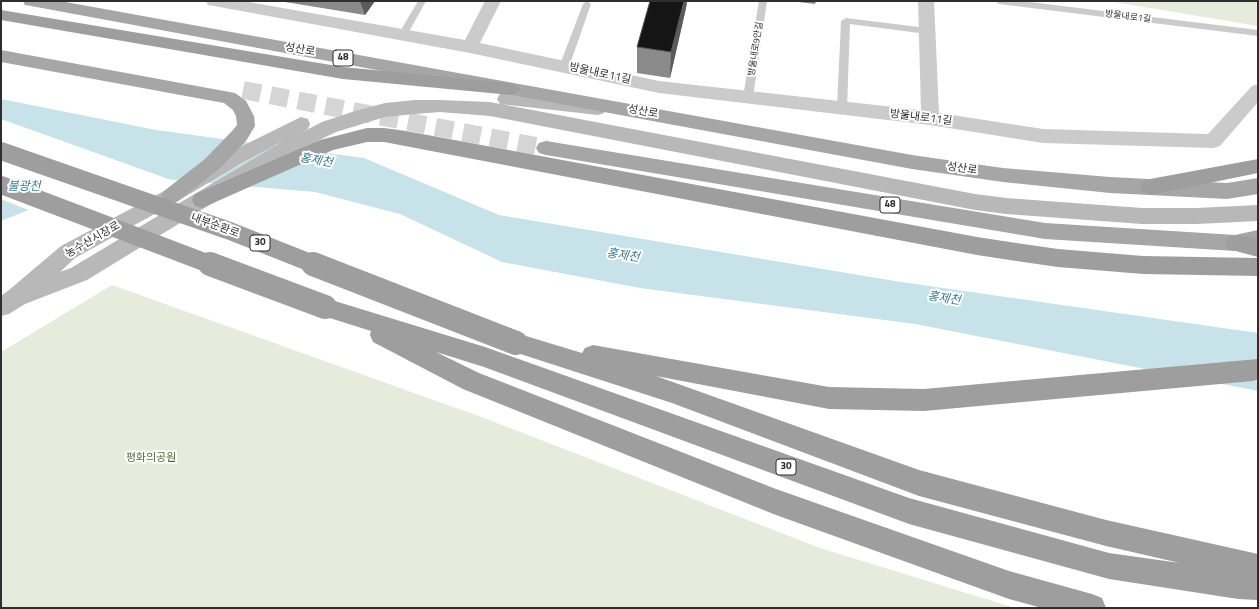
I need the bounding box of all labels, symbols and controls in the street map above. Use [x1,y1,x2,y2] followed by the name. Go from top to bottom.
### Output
[1104,9,1152,25] street label: 방울내로1길
[746,21,766,77] street label: 방울내로9안길
[284,41,316,59] street label: 성산로
[333,50,353,66] road number: 48
[568,61,632,87] street label: 방울내로11길
[627,103,659,121] street label: 성산로
[889,108,953,128] street label: 방울내로11길
[298,151,334,171] water label: 홍제천
[946,160,978,178] street label: 성산로
[7,180,41,194] water label: 불광천
[880,197,900,213] road number: 48
[189,211,241,241] street label: 내부순환로
[63,219,123,261] street label: 농수산시장로
[250,235,270,251] road number: 30
[606,247,640,265] water label: 홍제천
[927,290,961,308] water label: 홍제천
[126,451,176,465] park label: 평화의공원
[776,459,796,475] road number: 30

